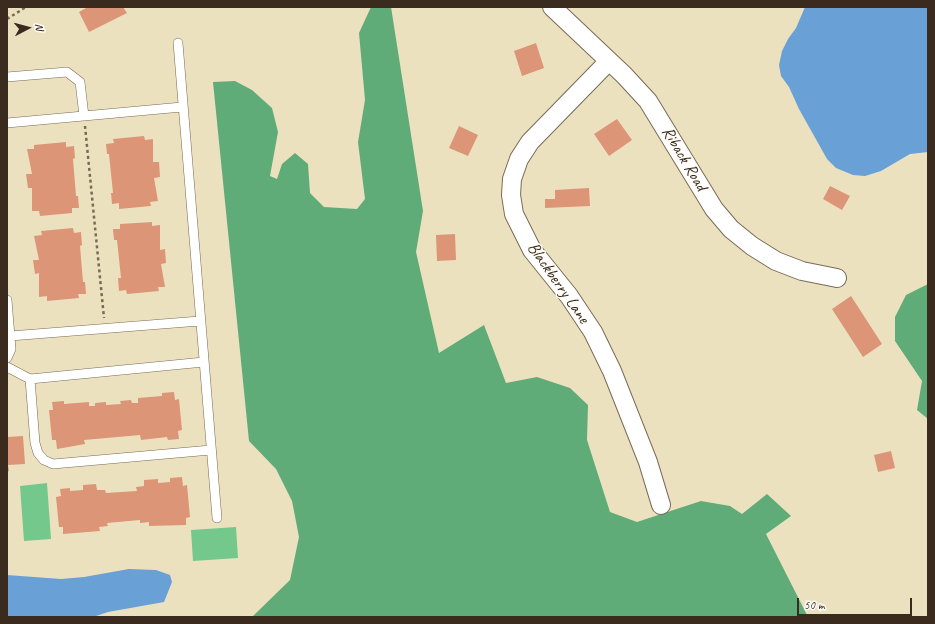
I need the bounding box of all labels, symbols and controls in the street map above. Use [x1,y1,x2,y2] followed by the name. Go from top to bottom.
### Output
[8,8,48,48] north arrow
[33,23,47,31] text: N
[657,123,711,195] street label: Riback Road
[523,238,593,328] street label: Blackberry Lane
[799,590,914,616] scale bar
[804,597,824,613] text: 50 m

